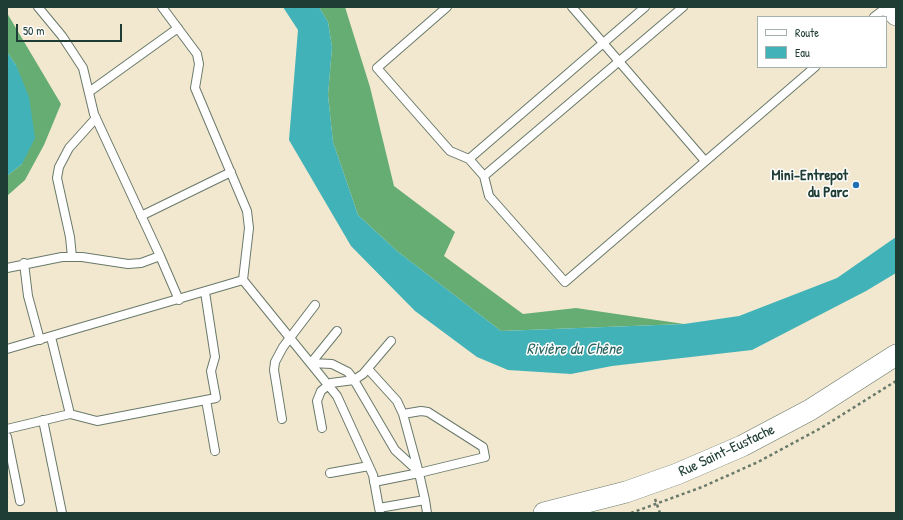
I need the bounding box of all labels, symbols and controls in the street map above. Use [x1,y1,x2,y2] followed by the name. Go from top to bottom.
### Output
[18,16,124,42] scale bar
[757,16,887,68] legend
[23,22,44,39] text: 50 m
[795,24,819,41] text: Route
[795,44,810,61] text: Eau
[772,167,848,202] place label: Mini-Entrepot du Parc
[851,180,861,190] marker: Mini-Entrepot du Parc
[526,340,622,360] water label: Rivière du Chêne
[676,421,778,481] street label: Rue Saint-Eustache

